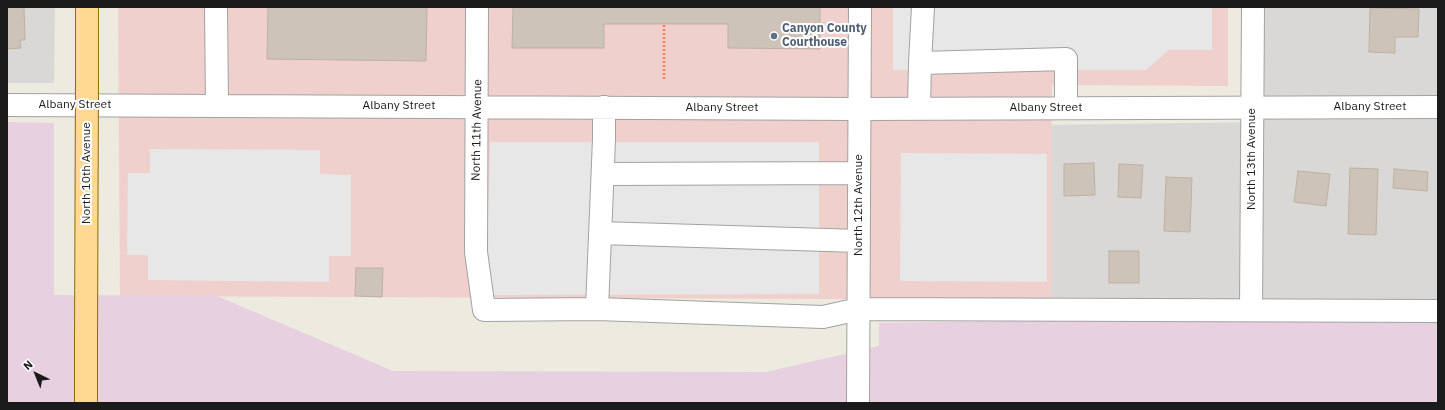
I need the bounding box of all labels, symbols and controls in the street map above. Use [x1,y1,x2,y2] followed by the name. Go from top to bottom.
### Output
[782,22,867,50] place label: Canyon County Courthouse
[769,31,779,41] marker: Canyon County Courthouse
[469,79,485,181] street label: North 11th Avenue
[39,98,111,112] street label: Albany Street
[363,99,435,113] street label: Albany Street
[1334,100,1406,114] street label: Albany Street
[686,101,758,115] street label: Albany Street
[1010,101,1082,115] street label: Albany Street
[1245,108,1259,210] street label: North 13th Avenue
[80,122,94,224] street label: North 10th Avenue
[852,154,866,256] street label: North 12th Avenue
[16,354,56,394] north arrow
[20,357,36,373] text: N

